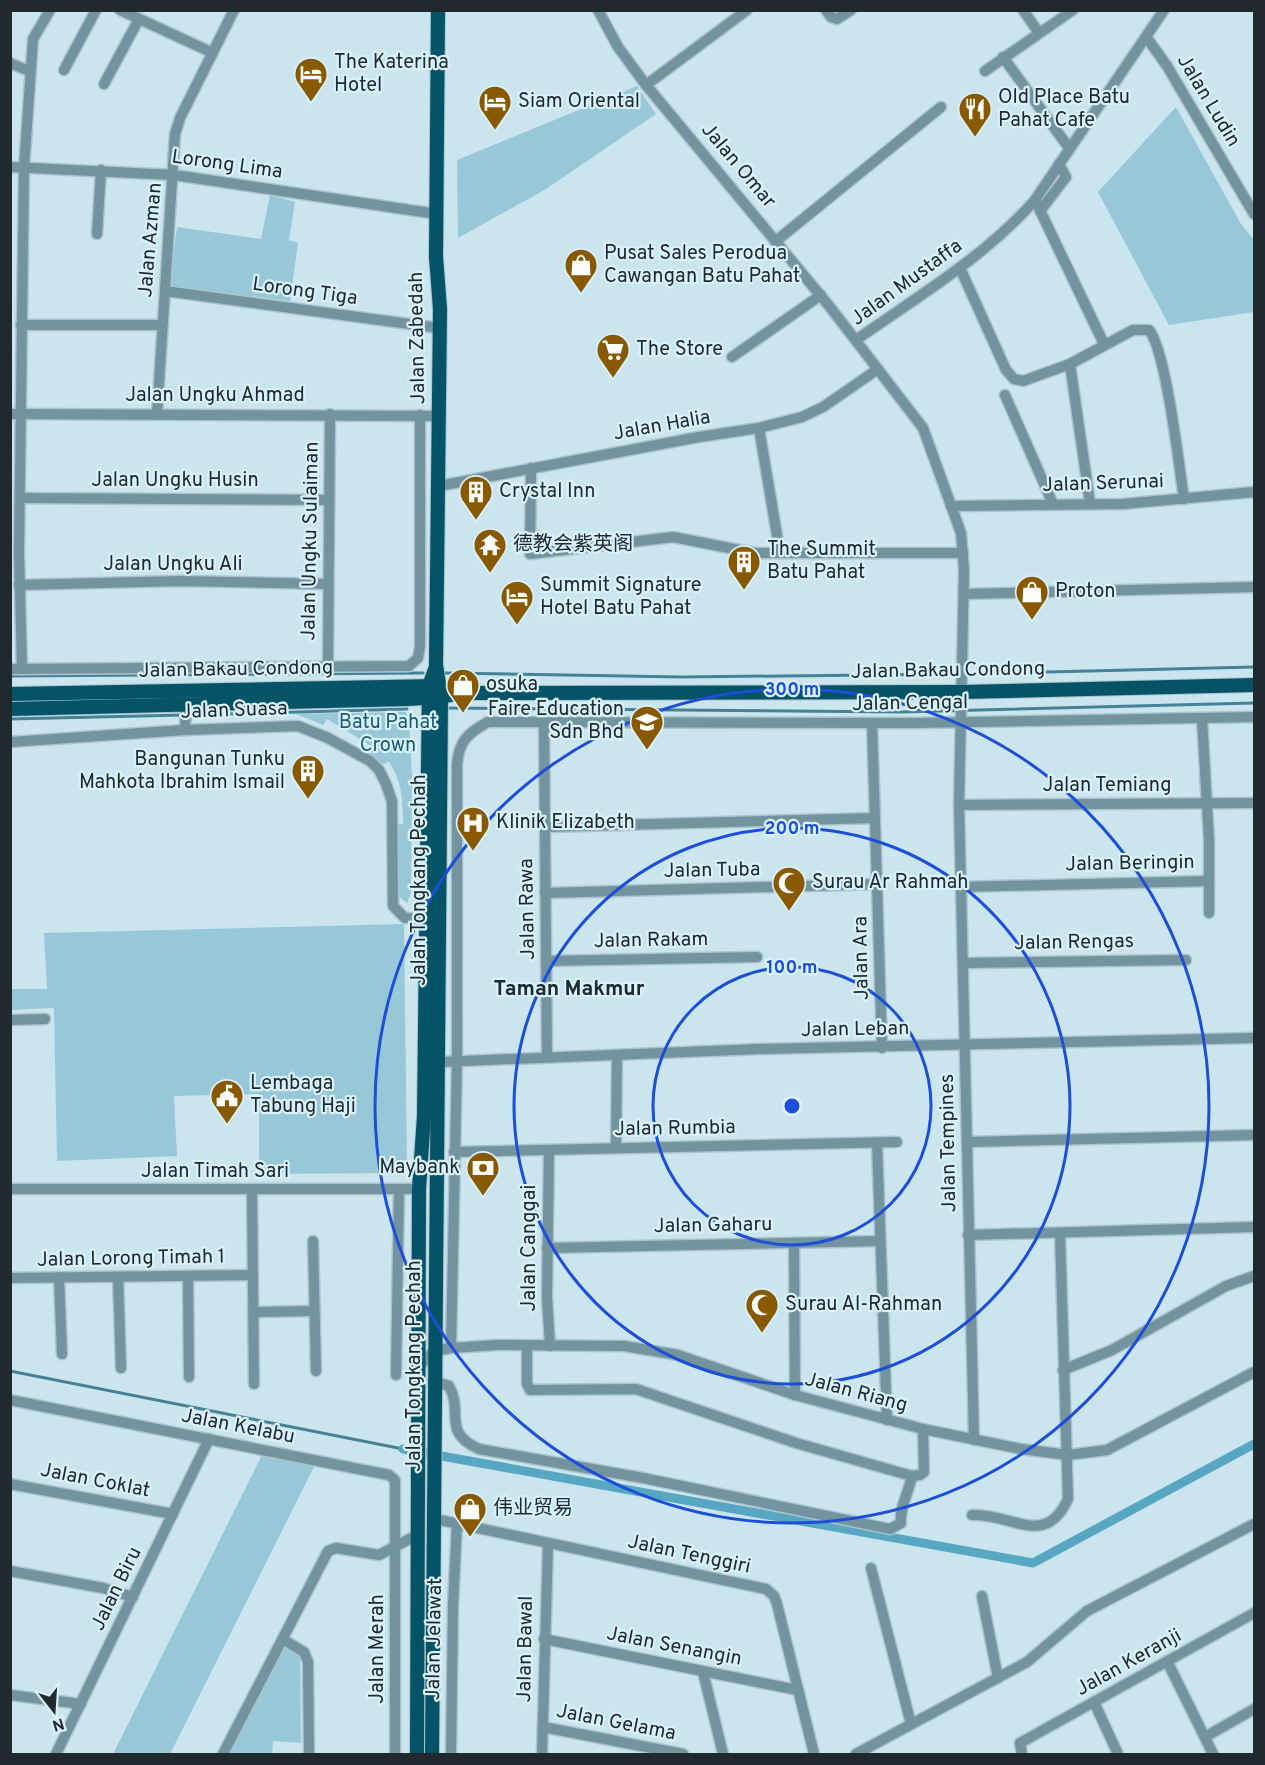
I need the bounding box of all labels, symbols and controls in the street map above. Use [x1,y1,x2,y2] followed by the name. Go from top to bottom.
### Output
[334,50,449,99] place label: The Katerina Hotel
[1170,50,1246,152] street label: Jalan Ludin
[293,56,329,103] hotel icon: The Katerina Hotel
[477,84,513,131] hotel icon: Siam Oriental
[998,85,1130,134] place label: Old Place Batu Pahat Cafe
[518,89,640,115] place label: Siam Oriental
[957,91,993,138] restaurant icon: Old Place Batu Pahat Cafe
[695,118,781,214] street label: Jalan Omar
[170,144,284,186] street label: Lorong Lima
[133,181,169,299] street label: Jalan Azman
[846,234,968,332] street label: Jalan Mustaffa
[604,241,800,290] place label: Pusat Sales Perodua Cawangan Batu Pahat
[563,247,599,294] shop icon: Pusat Sales Perodua Cawangan Batu Pahat
[404,271,432,405] street label: Jalan Zabedah
[251,272,359,312] street label: Lorong Tiga
[595,332,631,379] supermarket icon: The Store
[636,337,723,363] place label: The Store
[125,383,305,409] street label: Jalan Ungku Ahmad
[611,405,713,447] street label: Jalan Halia
[296,441,326,641] street label: Jalan Ungku Sulaiman
[91,468,259,494] street label: Jalan Ungku Husin
[1042,469,1164,499] street label: Jalan Serunai
[458,474,494,521] building icon: Crystal Inn
[499,479,596,505] place label: Crystal Inn
[472,527,508,574] temple icon: 德教会紫英阁
[513,532,633,558] place label: 德教会紫英阁
[767,537,876,586] place label: The Summit Batu Pahat
[726,544,762,591] building icon: The Summit Batu Pahat
[103,552,243,578] street label: Jalan Ungku Ali
[540,573,701,622] place label: Summit Signature Hotel Batu Pahat
[1014,574,1050,621] shop icon: Proton
[499,579,535,626] hotel icon: Summit Signature Hotel Batu Pahat
[1055,579,1116,605] place label: Proton
[138,655,334,685] street label: Jalan Bakau Condong
[850,656,1046,686] street label: Jalan Bakau Condong
[445,667,481,714] shop icon: osuka
[486,672,538,698] place label: osuka
[765,679,819,702] text: 300 m
[852,690,968,718] street label: Jalan Cengal
[180,696,288,726] street label: Jalan Suasa
[488,697,624,746] place label: Faire Education Sdn Bhd
[629,704,665,751] school or university icon: Faire Education Sdn Bhd
[339,710,437,759] park label: Batu Pahat Crown
[79,747,285,796] place label: Bangunan Tunku Mahkota Ibrahim Ismail
[290,753,326,800] building icon: Bangunan Tunku Mahkota Ibrahim Ismail
[1042,773,1172,799] street label: Jalan Temiang
[407,774,433,986] street label: Jalan Tongkang Pechah
[455,805,491,852] hospital icon: Klinik Elizabeth
[496,810,635,836] place label: Klinik Elizabeth
[764,818,820,841] text: 200 m
[1065,850,1195,878] street label: Jalan Beringin
[663,857,761,885] street label: Jalan Tuba
[514,858,542,960] street label: Jalan Rawa
[771,865,807,912] mosque icon: Surau Ar Rahmah
[812,870,968,896] place label: Surau Ar Rahmah
[848,916,876,1000] street label: Jalan Ara
[593,927,709,955] street label: Jalan Rakam
[1014,929,1134,957] street label: Jalan Rengas
[766,957,818,980] text: 100 m
[493,976,645,1003] district label: Taman Makmur
[800,1016,910,1044] street label: Jalan Leban
[250,1071,356,1120] place label: Lembaga Tabung Haji
[935,1074,963,1212] street label: Jalan Tempines
[209,1078,245,1125] public building icon: Lembaga Tabung Haji
[782,1096,802,1116] centre of rings
[614,1115,736,1143] street label: Jalan Rumbia
[465,1150,501,1197] bank icon: Maybank
[379,1155,460,1181] place label: Maybank
[141,1159,289,1185] street label: Jalan Timah Sari
[517,1185,543,1311] street label: Jalan Canggai
[653,1212,773,1240] street label: Jalan Gaharu
[37,1244,225,1274] street label: Jalan Lorong Timah 1
[402,1260,428,1472] street label: Jalan Tongkang Pechah
[744,1287,780,1334] mosque icon: Surau Al-Rahman
[785,1292,942,1318] place label: Surau Al-Rahman
[802,1367,910,1419] street label: Jalan Riang
[179,1403,297,1451] street label: Jalan Kelabu
[38,1458,152,1504] street label: Jalan Coklat
[452,1491,488,1538] shop icon: 伟业贸易
[493,1496,573,1522] place label: 伟业贸易
[625,1529,753,1581] street label: Jalan Tenggiri
[85,1543,149,1635] street label: Jalan Biru
[421,1578,449,1700] street label: Jalan Jelawat
[365,1594,391,1704] street label: Jalan Merah
[512,1595,540,1703] street label: Jalan Bawal
[604,1621,744,1673] street label: Jalan Senangin
[1071,1623,1187,1703] street label: Jalan Keranji
[24,1681,84,1741] north arrow
[554,1699,678,1747] street label: Jalan Gelama
[49,1712,66,1735] text: N

